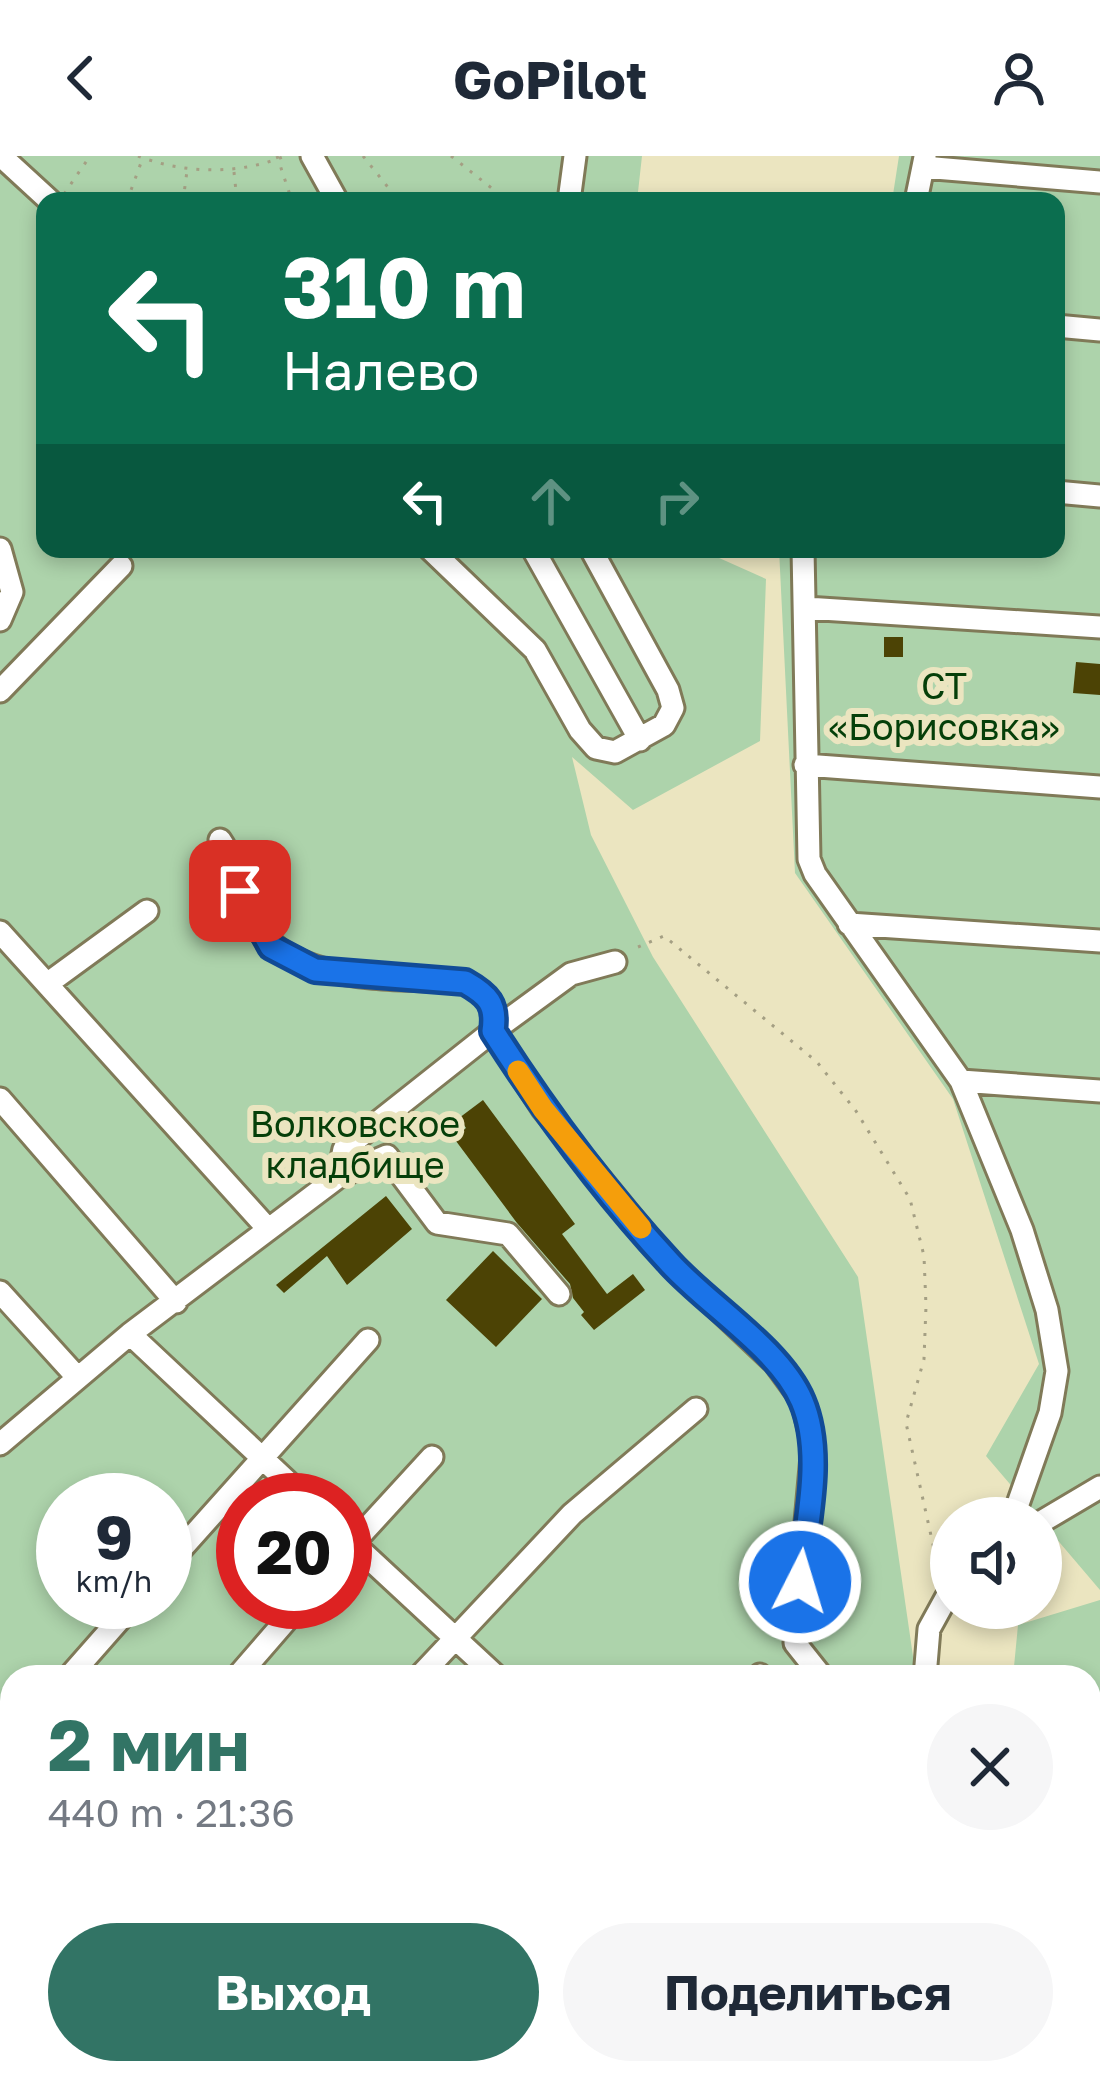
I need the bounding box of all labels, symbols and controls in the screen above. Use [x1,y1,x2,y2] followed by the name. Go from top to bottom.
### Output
[48,45,114,111] icon: back
[986,45,1052,111] icon: person
[453,46,647,111] text: GoPilot
[282,236,526,336] text: 310 m
[84,240,240,396] icon: left
[282,337,479,402] text: Налево
[392,468,458,534] icon: left
[518,468,584,534] icon: ahead
[644,468,710,534] icon: right
[828,664,1060,748] park label: СТ «Борисовка»
[189,840,291,942] pin
[207,858,273,924] icon: arrive
[250,1102,460,1186] park label: Волковское кладбище
[216,1473,372,1629] speed limit sign: 20
[930,1497,1062,1629] map controls
[930,1497,1062,1629] button: sound
[95,1500,133,1572] text: 9
[737,1519,863,1645] position arrow
[76,1563,152,1599] text: km/h
[48,1700,250,1787] text: 2 мин
[927,1704,1053,1830] button: close
[48,1789,295,1836] text: 440 m · 21:36
[48,1923,539,2061] button: Выход
[563,1923,1053,2061] button: Поделиться

